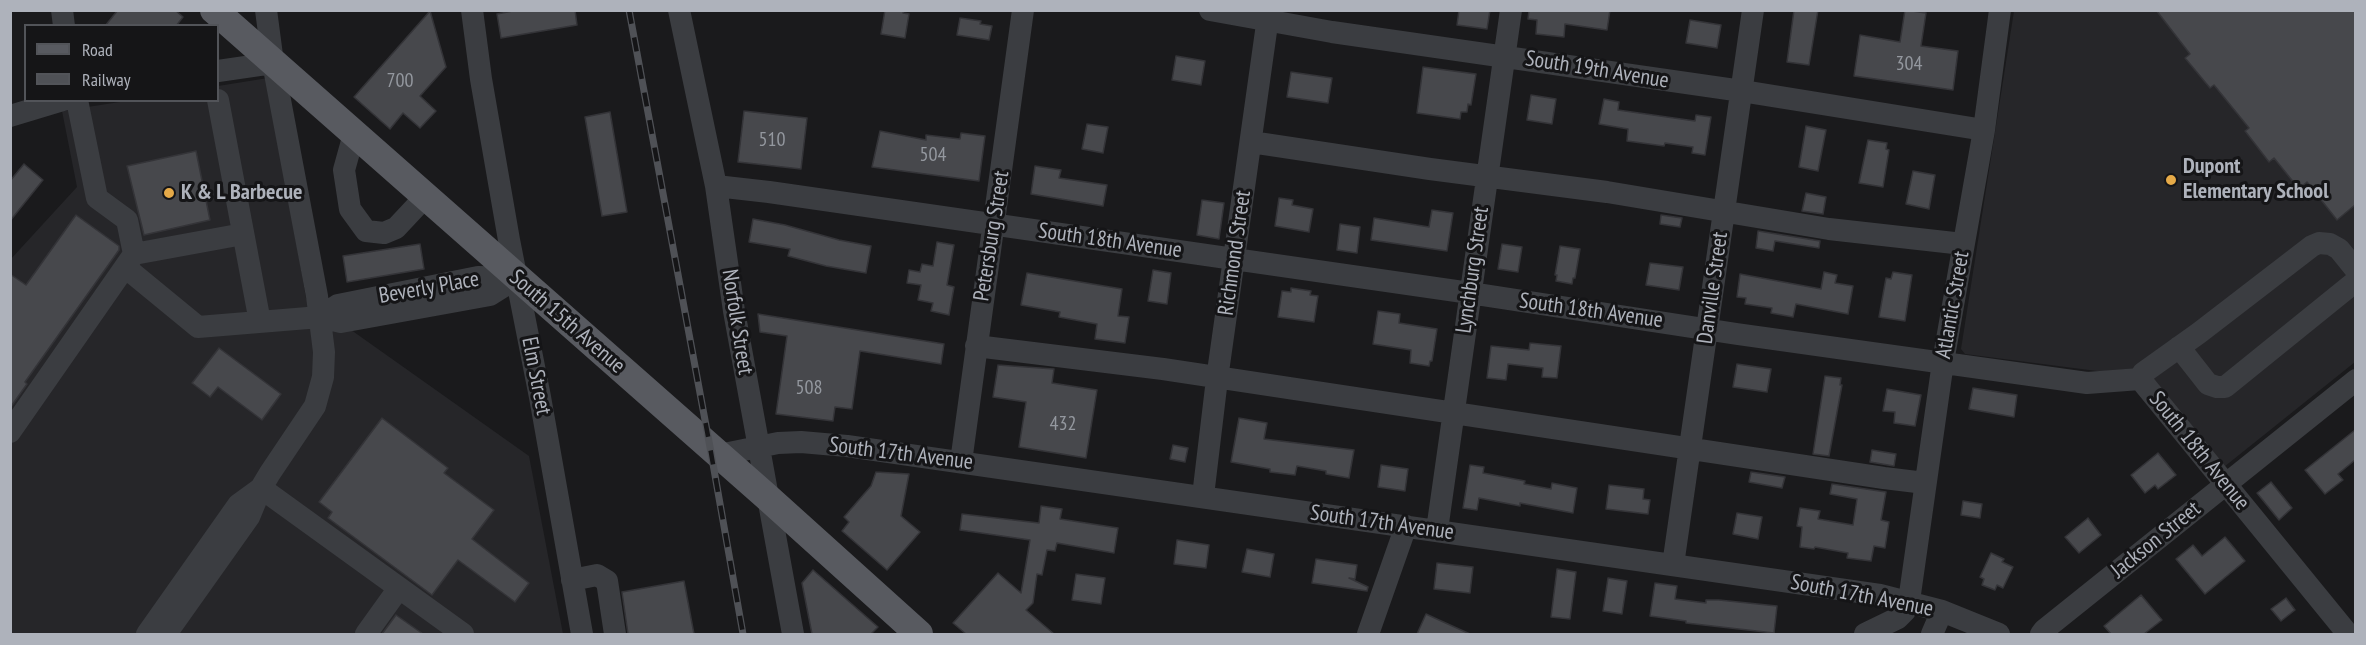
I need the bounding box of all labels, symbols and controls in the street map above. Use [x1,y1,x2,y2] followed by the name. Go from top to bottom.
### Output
[24,24,219,102] legend
[82,38,113,61] text: Road
[1523,46,1671,94] street label: South 19th Avenue
[1896,52,1922,76] house number: 304
[82,68,131,91] text: Railway
[387,69,413,93] house number: 700
[759,128,785,152] house number: 510
[920,143,946,167] house number: 504
[2183,154,2329,206] place label: Dupont Elementary School
[969,169,1015,303] street label: Petersburg Street
[2164,173,2178,187] marker: Dupont Elementary School
[181,180,302,206] place label: K & L Barbecue
[162,186,176,200] marker: K & L Barbecue
[1213,189,1257,317] street label: Richmond Street
[1451,205,1495,335] street label: Lynchburg Street
[1037,218,1183,264] street label: South 18th Avenue
[1692,230,1734,346] street label: Danville Street
[1931,249,1975,361] street label: Atlantic Street
[504,265,630,379] street label: South 15th Avenue
[377,266,481,310] street label: Beverly Place
[716,267,758,377] street label: Norfolk Street
[1518,288,1664,334] street label: South 18th Avenue
[515,335,557,417] street label: Elm Street
[796,376,822,400] house number: 508
[2143,386,2255,516] street label: South 18th Avenue
[1050,412,1076,436] house number: 432
[828,432,974,476] street label: South 17th Avenue
[2106,496,2206,584] street label: Jackson Street
[1309,500,1455,546] street label: South 17th Avenue
[1789,569,1935,623] street label: South 17th Avenue

